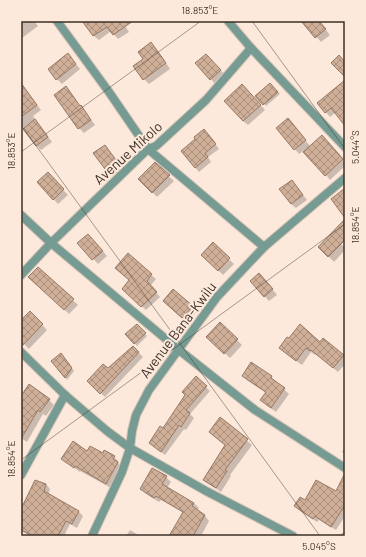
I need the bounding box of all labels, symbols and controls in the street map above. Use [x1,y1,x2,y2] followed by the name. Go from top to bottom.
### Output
[182,4,218,16] text: 18.853°E
[90,118,165,188] street label: Avenue Mikolo
[349,130,361,164] text: 5.044°S
[5,133,17,169] text: 18.853°E
[349,206,361,244] text: 18.854°E
[136,278,219,381] street label: Avenue Bana-Kwilu
[5,440,17,478] text: 18.854°E
[302,540,336,552] text: 5.045°S

